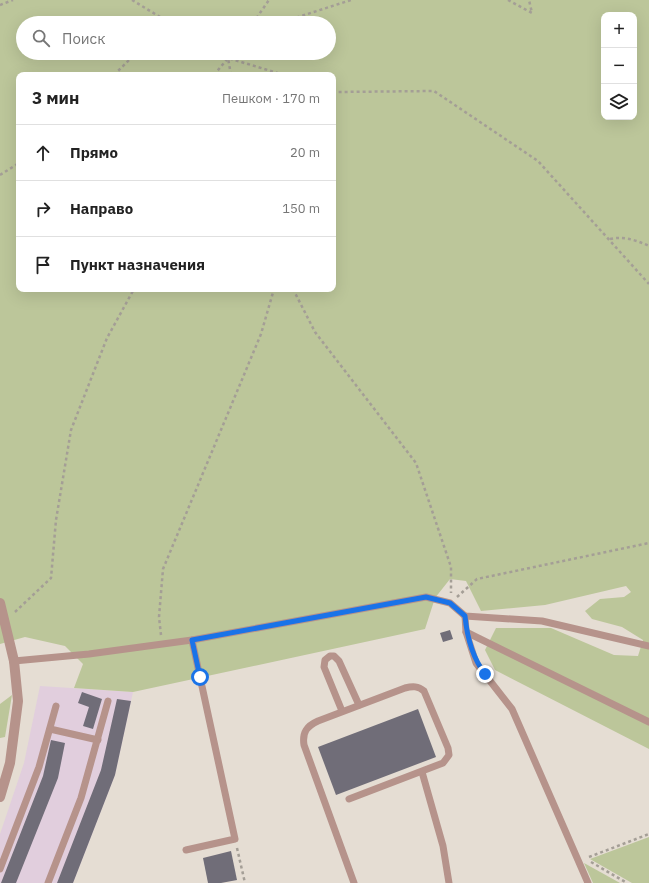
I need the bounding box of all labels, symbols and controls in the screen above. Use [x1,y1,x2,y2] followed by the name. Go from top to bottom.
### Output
[601,12,637,120] map controls
[601,12,637,48] button: +
[16,16,336,60] search box
[30,27,52,49] icon: search
[62,29,105,48] text: Поиск
[601,48,637,84] button: −
[601,84,637,120] button: layers
[32,87,79,109] text: 3 мин
[222,90,320,107] text: Пешком · 170 m
[32,142,54,164] icon: ahead
[70,143,118,162] text: Прямо
[290,144,320,161] text: 20 m
[32,198,54,220] icon: right
[70,199,133,218] text: Направо
[282,200,320,217] text: 150 m
[32,254,54,276] icon: arrive
[70,255,205,274] text: Пункт назначения
[476,665,494,683] route end
[191,668,209,686] route start

